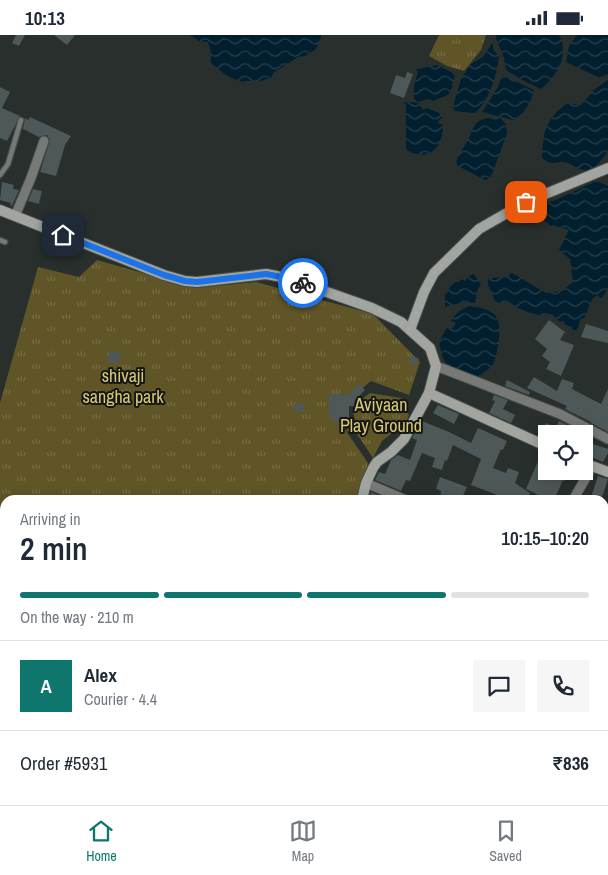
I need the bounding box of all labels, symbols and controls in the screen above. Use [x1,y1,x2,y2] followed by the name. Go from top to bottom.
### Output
[25,5,65,31] text: 10:13
[505,181,547,223] pin
[512,188,540,216] icon: bag
[42,214,84,256] pin
[49,221,77,249] icon: home
[278,258,328,308] courier
[289,269,317,297] icon: bike
[82,363,164,409] park label: shivaji sangha park
[340,392,422,438] park label: Aviyaan Play Ground
[538,425,593,480] map controls
[538,425,593,480] button: locate
[20,508,81,530] text: Arriving in
[501,525,589,551] text: 10:15–10:20
[20,527,88,570] text: 2 min
[20,606,134,628] text: On the way · 210 m
[473,660,525,712] button: chat
[537,660,589,712] button: phone
[84,662,117,688] text: Alex
[40,673,52,699] text: A
[84,688,157,710] text: Courier · 4.4
[20,750,107,776] text: Order #5931
[552,750,589,776] text: ₹836
[86,817,117,865] tab: Home
[289,817,317,865] tab: Map
[489,817,522,865] tab: Saved

